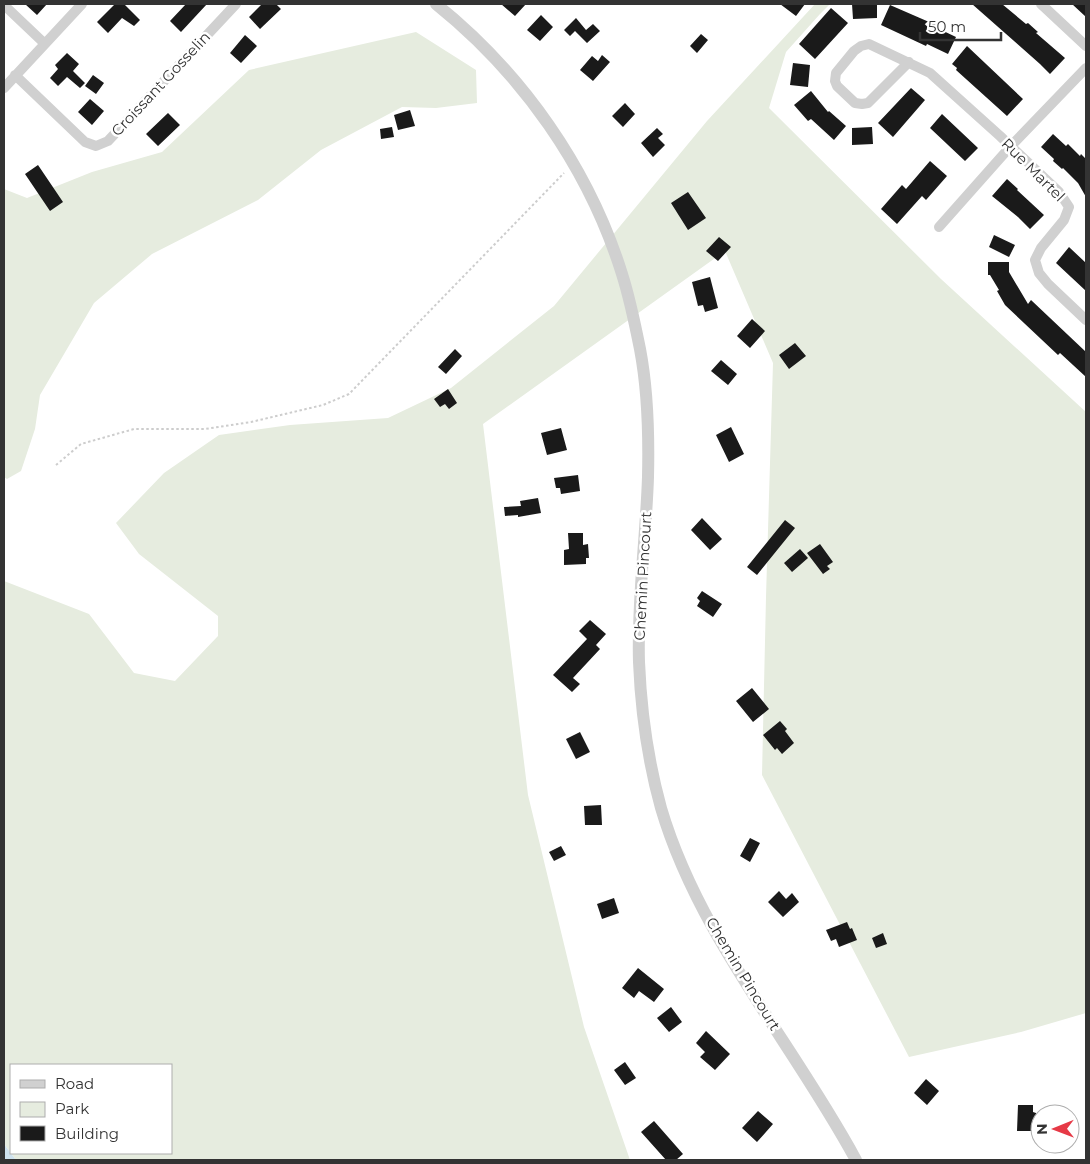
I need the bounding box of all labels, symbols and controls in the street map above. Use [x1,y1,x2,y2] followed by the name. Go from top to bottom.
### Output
[920,10,1001,42] scale bar
[928,17,966,36] text: 50 m
[107,27,214,140] street label: Croissant Gosselin
[998,134,1069,205] street label: Rue Martel
[630,511,655,641] street label: Chemin Pincourt
[702,914,785,1034] street label: Chemin Pincourt
[10,1064,172,1154] legend
[55,1074,94,1093] text: Road
[55,1099,89,1118] text: Park
[1030,1104,1080,1154] north arrow
[1033,1123,1051,1135] text: N
[55,1124,119,1143] text: Building

